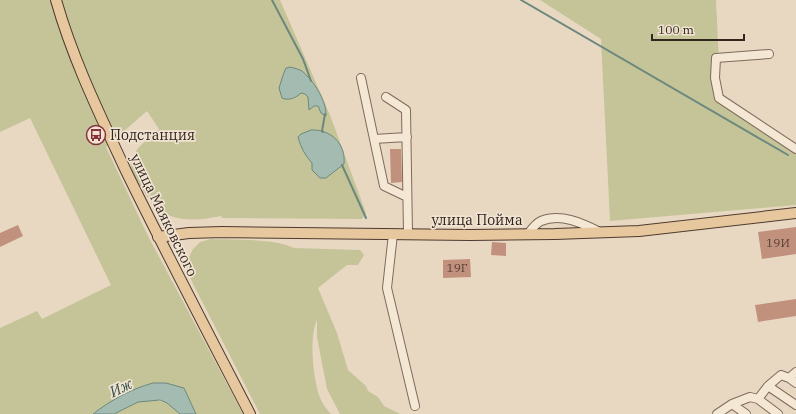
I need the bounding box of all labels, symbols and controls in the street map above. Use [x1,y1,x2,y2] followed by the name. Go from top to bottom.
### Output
[652,16,744,42] scale bar
[658,22,694,37] text: 100 m
[85,124,107,146] bus stop icon: Подстанция
[110,126,195,144] place label: Подстанция
[126,151,202,279] street label: улица Маяковского
[431,211,523,229] street label: улица Пойма
[766,235,790,250] house number: 19И
[446,260,468,275] house number: 19Г
[105,374,136,402] water label: Иж

